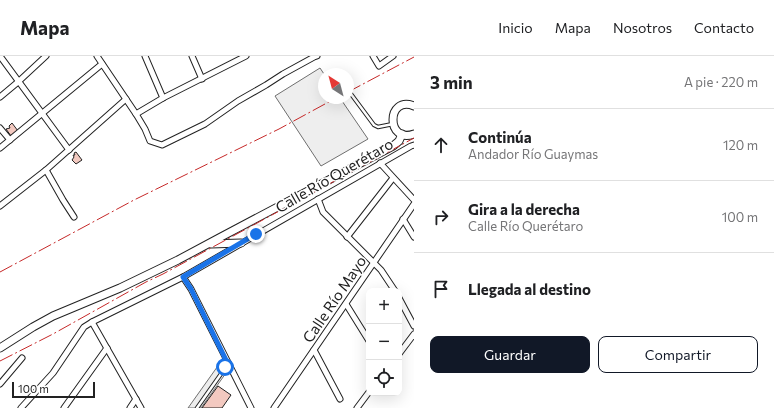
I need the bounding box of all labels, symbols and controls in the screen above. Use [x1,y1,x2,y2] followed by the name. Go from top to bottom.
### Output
[20,16,69,39] text: Mapa
[498,19,533,36] text: Inicio
[555,19,591,36] text: Mapa
[613,19,672,36] text: Nosotros
[694,19,754,36] text: Contacto
[318,68,354,104] north arrow
[430,72,473,93] text: 3 min
[684,74,758,90] text: A pie · 220 m
[468,128,532,146] text: Continúa
[272,134,396,216] street label: Calle Río Querétaro
[430,134,452,156] icon: ahead
[723,137,758,153] text: 120 m
[468,146,598,162] text: Andador Río Guaymas
[468,200,580,218] text: Gira a la derecha
[430,206,452,228] icon: right
[722,209,758,225] text: 100 m
[468,218,583,234] text: Calle Río Querétaro
[247,225,265,243] route end
[298,252,370,346] street label: Calle Río Mayo
[430,278,452,300] icon: arrive
[468,280,591,298] text: Llegada al destino
[366,288,402,396] map controls
[366,288,402,324] button: +
[366,324,402,360] button: −
[430,336,590,373] button: Guardar
[598,336,758,373] button: Compartir
[216,358,234,376] route start
[366,360,402,396] button: locate
[12,380,95,399] scale bar
[18,382,49,395] text: 100 m

